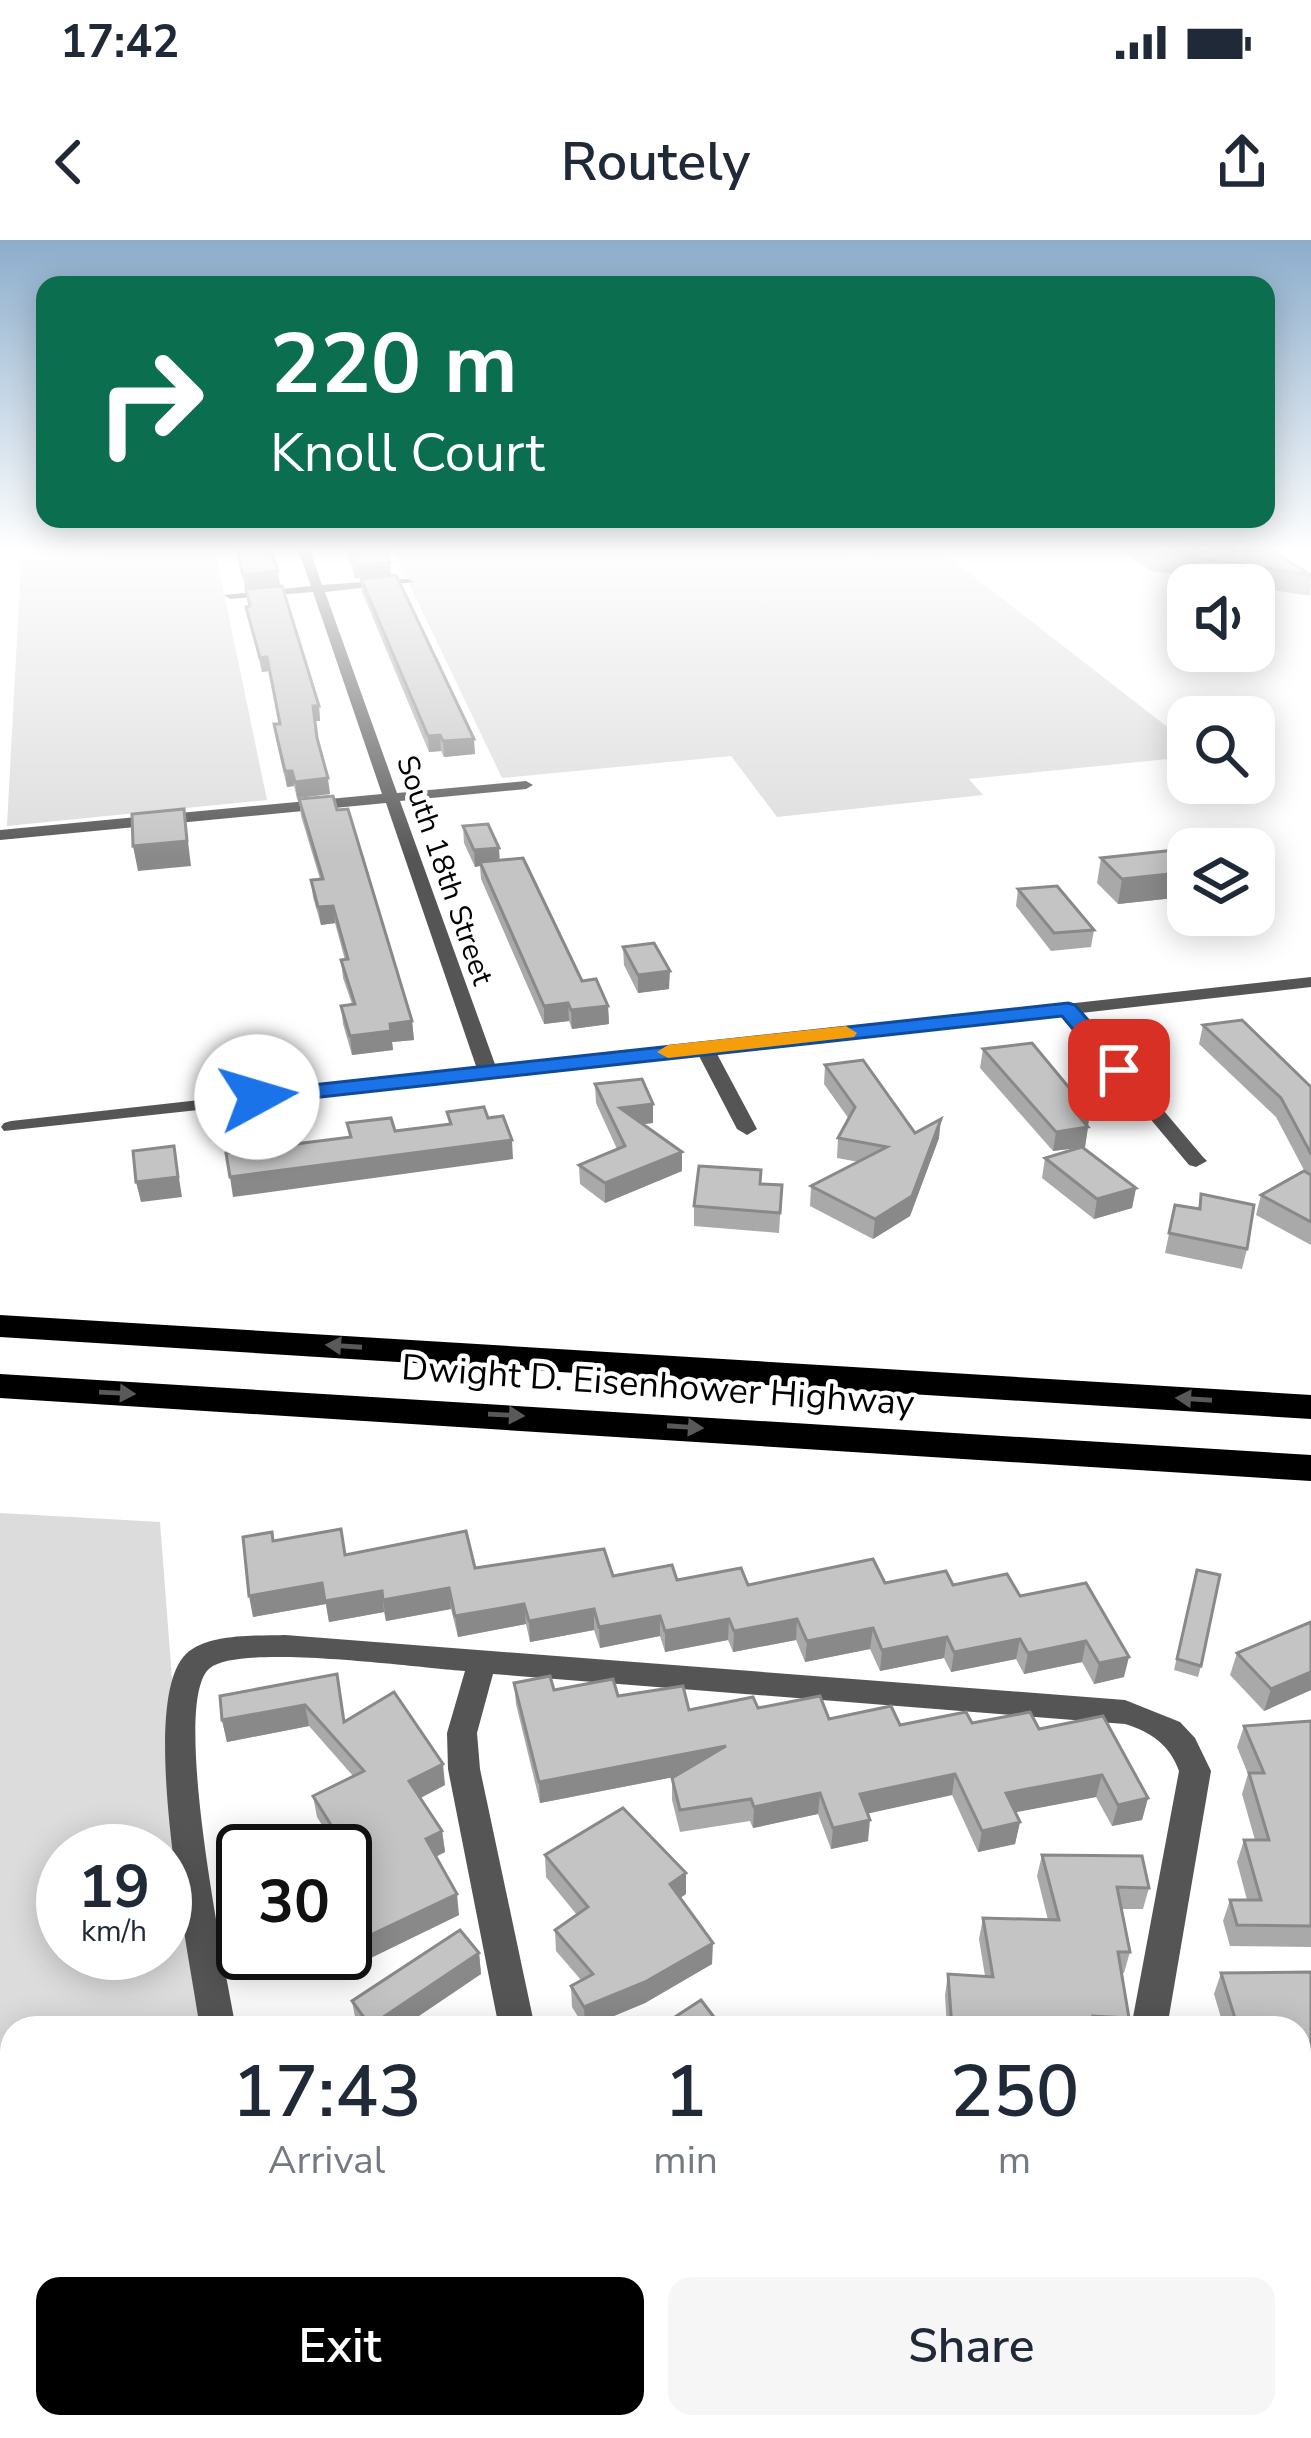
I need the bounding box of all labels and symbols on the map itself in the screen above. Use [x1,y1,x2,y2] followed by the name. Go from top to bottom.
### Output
[386,750,503,991] street label: South 18th Street
[1068,1019,1170,1121] pin
[194,1034,320,1160] position arrow
[325,1336,362,1355] one-way arrow
[400,1343,916,1428] street label: Dwight D. Eisenhower Highway
[99,1384,137,1403] one-way arrow
[1175,1390,1212,1409] one-way arrow
[488,1406,525,1425] one-way arrow
[667,1417,704,1436] one-way arrow
[216,1824,372,1980] speed limit sign: 30

